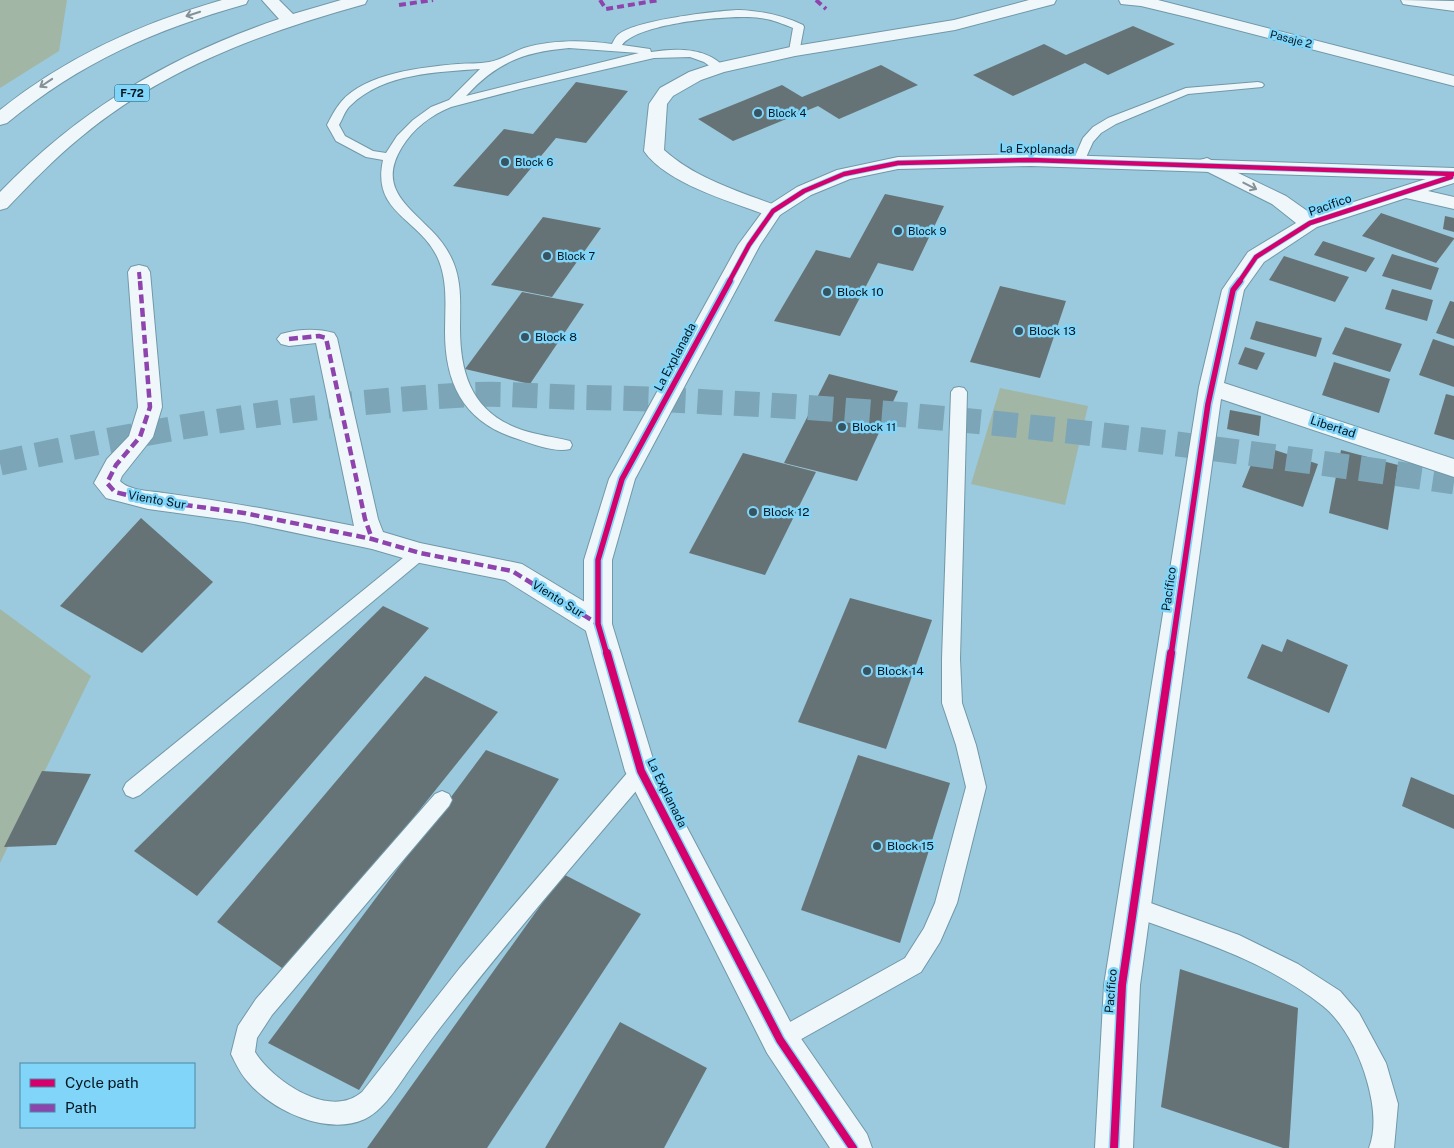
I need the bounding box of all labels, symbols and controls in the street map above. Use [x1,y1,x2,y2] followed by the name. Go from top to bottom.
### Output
[185,9,201,19] one-way arrow
[1269,28,1314,50] street label: Pasaje 2
[40,78,54,88] one-way arrow
[114,85,150,102] road number: F-72
[752,107,764,119] marker: Block 4
[768,107,806,119] place label: Block 4
[999,141,1075,157] street label: La Explanada
[499,156,511,168] marker: Block 6
[515,156,553,168] place label: Block 6
[1242,182,1257,191] one-way arrow
[1307,191,1354,219] street label: Pacífico
[892,225,904,237] marker: Block 9
[908,225,946,237] place label: Block 9
[541,250,553,262] marker: Block 7
[557,250,595,262] place label: Block 7
[837,285,884,299] place label: Block 10
[821,286,833,298] marker: Block 10
[651,321,699,393] street label: La Explanada
[1029,324,1076,338] place label: Block 13
[1013,325,1025,337] marker: Block 13
[535,330,577,344] place label: Block 8
[519,331,531,343] marker: Block 8
[1309,413,1357,441] street label: Libertad
[852,420,896,434] place label: Block 11
[836,421,848,433] marker: Block 11
[127,488,187,512] street label: Viento Sur
[763,505,809,519] place label: Block 12
[747,506,759,518] marker: Block 12
[1159,566,1179,612] street label: Pacífico
[530,578,587,621] street label: Viento Sur
[877,664,924,678] place label: Block 14
[861,665,873,677] marker: Block 14
[644,756,690,830] street label: La Explanada
[887,839,934,853] place label: Block 15
[871,840,883,852] marker: Block 15
[1102,968,1120,1014] street label: Pacífico
[20,1063,195,1128] legend
[65,1074,139,1091] text: Cycle path
[65,1099,97,1116] text: Path

